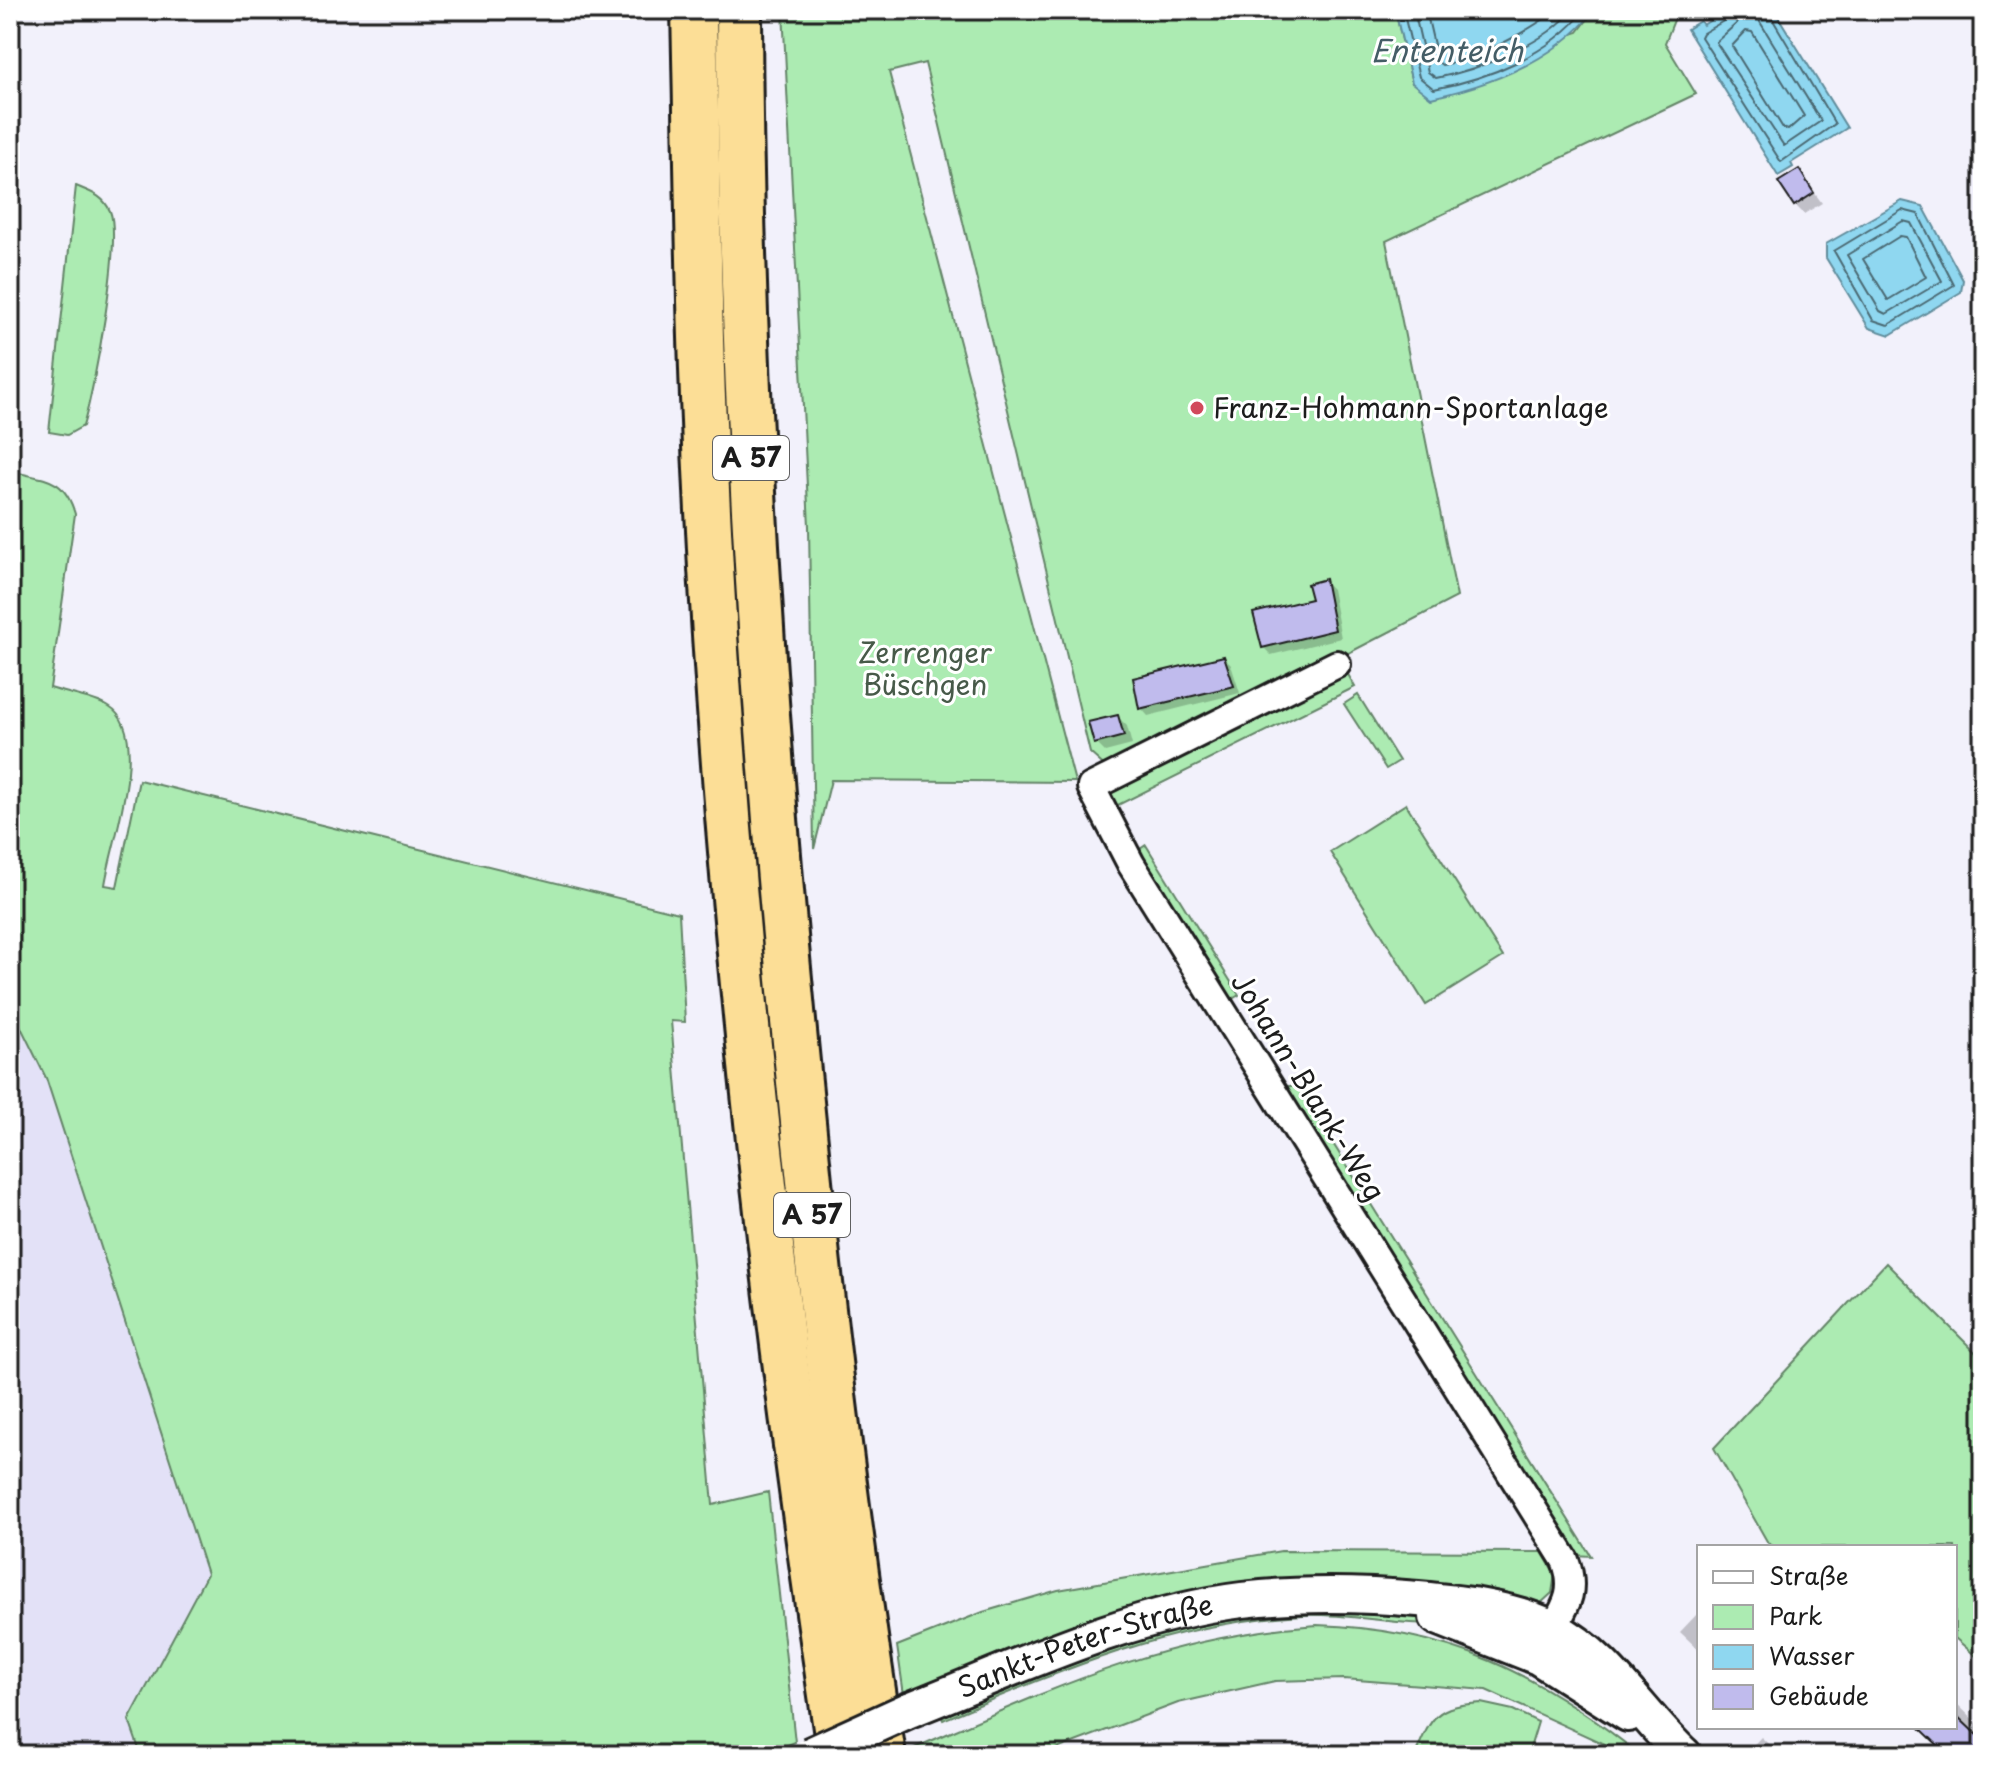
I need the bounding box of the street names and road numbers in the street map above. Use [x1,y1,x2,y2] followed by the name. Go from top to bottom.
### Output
[713,436,789,480] road number: A 57
[1222,964,1397,1209] street label: Johann-Blank-Weg
[774,1193,850,1237] road number: A 57
[950,1582,1216,1708] street label: Sankt-Peter-Straße

